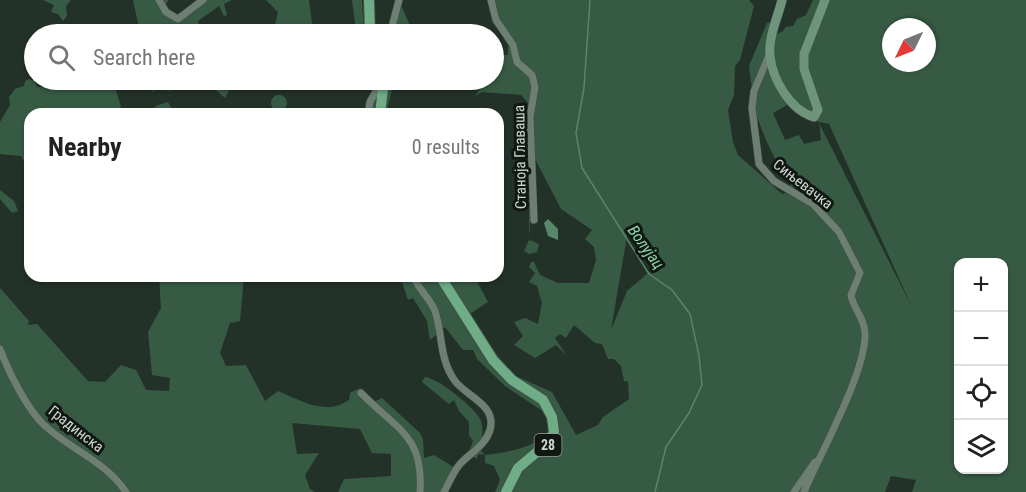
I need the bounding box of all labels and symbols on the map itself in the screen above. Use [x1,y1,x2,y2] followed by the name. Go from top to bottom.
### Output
[882,18,936,72] north arrow
[510,105,530,209] street label: Станоја Главаша
[770,155,836,213] street label: Сињевачка
[624,221,668,273] water label: Волујац
[45,402,107,456] street label: Градинска
[534,434,562,456] road number: 28

